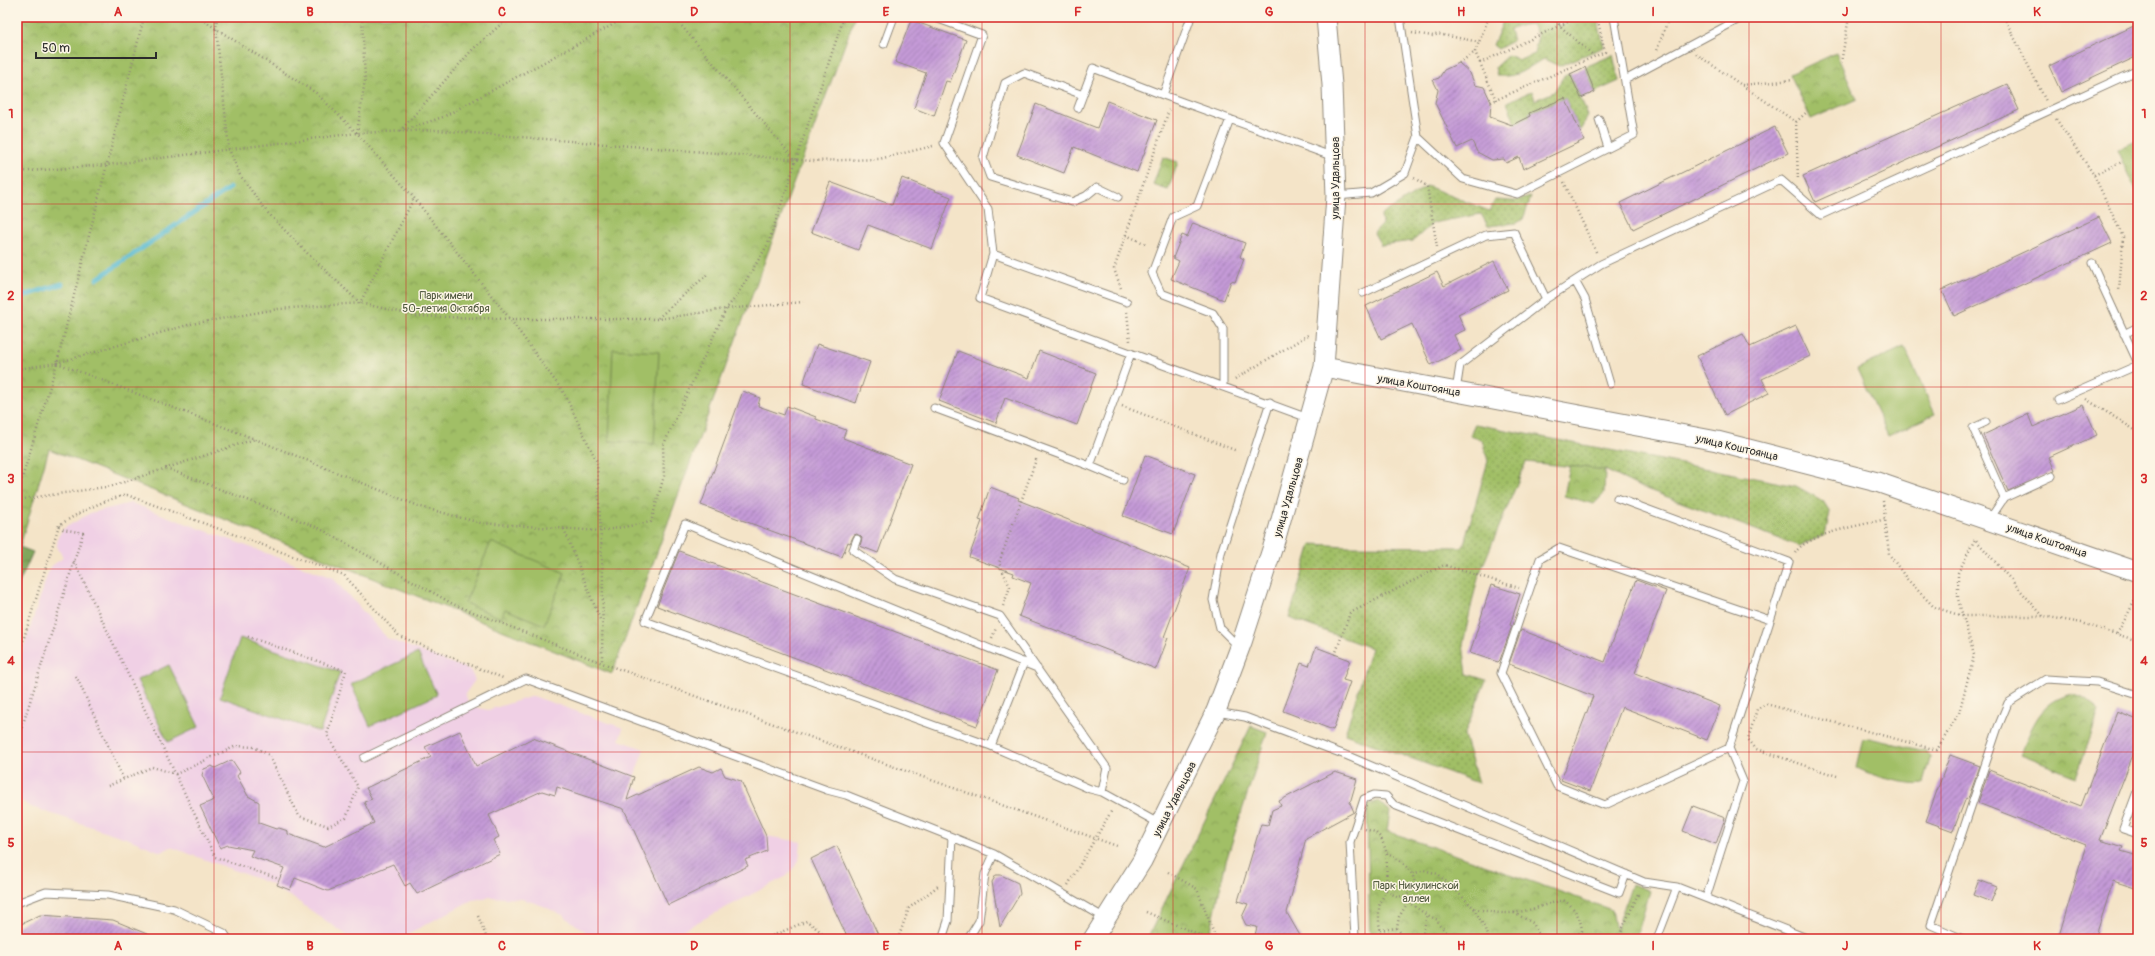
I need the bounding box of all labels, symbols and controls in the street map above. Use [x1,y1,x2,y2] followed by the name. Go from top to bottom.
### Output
[114,4,123,20] text: A
[306,4,314,20] text: B
[498,4,506,20] text: C
[690,4,698,20] text: D
[883,4,890,20] text: E
[1074,4,1082,20] text: F
[1265,4,1274,20] text: G
[1457,4,1465,20] text: H
[1651,4,1655,20] text: I
[1842,4,1848,20] text: J
[2033,4,2041,20] text: K
[36,34,156,60] scale bar
[42,41,70,56] text: 50 m
[8,106,14,122] text: 1
[2141,106,2147,122] text: 1
[1329,137,1342,220] street label: улица Удальцова
[7,288,15,304] text: 2
[2140,288,2148,304] text: 2
[402,289,490,315] park label: Парк имени 50-летия Октября
[1375,372,1461,399] street label: улица Коштоянца
[1694,431,1779,463] street label: улица Коштоянца
[1271,456,1306,539] street label: улица Удальцова
[7,471,15,487] text: 3
[2140,471,2148,487] text: 3
[2004,520,2089,560] street label: улица Коштоянца
[7,653,15,669] text: 4
[2140,653,2148,669] text: 4
[1150,760,1199,840] street label: улица Удальцова
[7,835,15,851] text: 5
[2140,835,2148,851] text: 5
[1373,879,1459,905] park label: Парк Никулинской аллеи
[114,938,123,954] text: A
[306,938,314,954] text: B
[498,938,506,954] text: C
[690,938,698,954] text: D
[883,938,890,954] text: E
[1074,938,1082,954] text: F
[1265,938,1274,954] text: G
[1457,938,1465,954] text: H
[1651,938,1655,954] text: I
[1842,938,1848,954] text: J
[2033,938,2041,954] text: K

